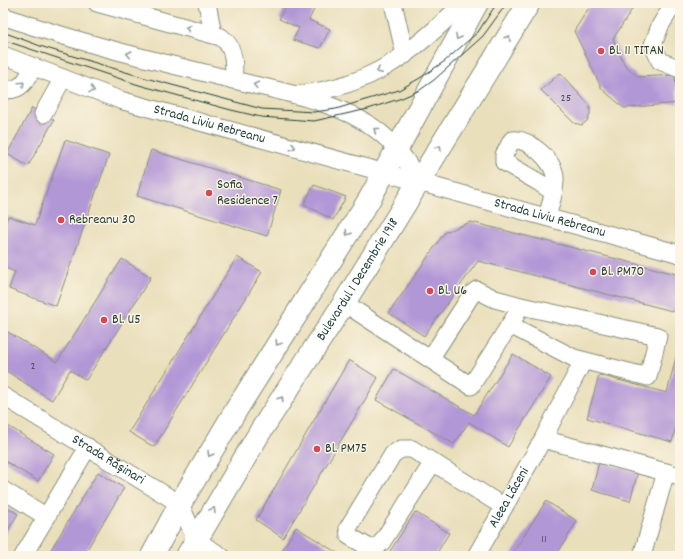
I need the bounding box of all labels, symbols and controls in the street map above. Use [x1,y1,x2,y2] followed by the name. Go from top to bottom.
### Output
[185,24,192,32] one-way arrow
[456,33,463,40] one-way arrow
[503,35,510,42] one-way arrow
[609,41,664,61] place label: Bl. 11 TITAN
[596,46,606,56] marker: Bl. 11 TITAN
[126,50,133,58] one-way arrow
[375,67,383,74] one-way arrow
[17,81,25,89] one-way arrow
[252,82,259,90] one-way arrow
[88,85,95,93] one-way arrow
[561,90,571,107] house number: 25
[151,100,267,149] street label: Strada Liviu Rebreanu
[374,128,381,135] one-way arrow
[289,142,296,151] one-way arrow
[435,145,442,152] one-way arrow
[217,175,278,211] place label: Sofia Residence 7
[204,188,214,198] marker: Sofia Residence 7
[492,193,608,243] street label: Strada Liviu Rebreanu
[69,210,136,230] place label: Rebreanu 30
[312,214,404,345] street label: Bulevardul 1 Decembrie 1918
[56,215,66,225] marker: Rebreanu 30
[346,229,353,236] one-way arrow
[601,262,644,282] place label: Bl. PM70
[588,267,598,277] marker: Bl. PM70
[438,281,467,301] place label: Bl. U6
[425,286,435,296] marker: Bl. U6
[112,310,141,330] place label: Bl. U5
[99,315,109,325] marker: Bl. U5
[276,339,283,346] one-way arrow
[30,358,36,375] house number: 2
[276,397,283,404] one-way arrow
[68,430,149,490] street label: Strada Rășinari
[325,439,367,459] place label: Bl. PM75
[312,444,322,454] marker: Bl. PM75
[207,450,214,457] one-way arrow
[484,464,535,532] street label: Aleea Lăceni
[209,507,216,514] one-way arrow
[541,531,547,548] house number: 11

